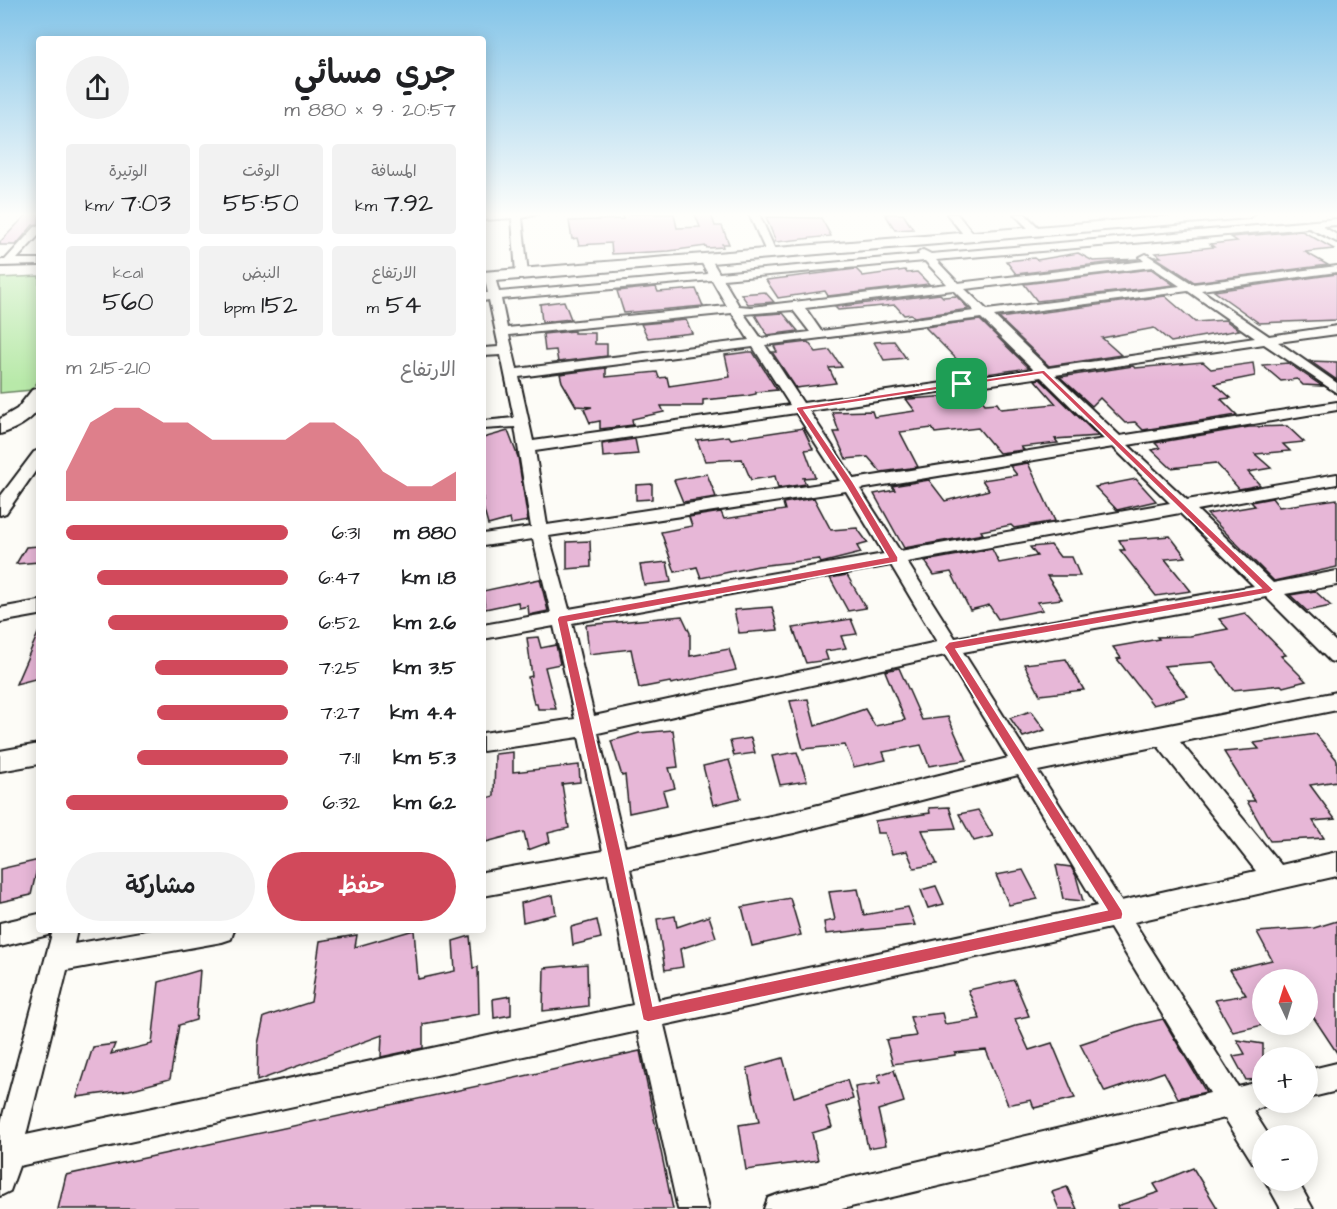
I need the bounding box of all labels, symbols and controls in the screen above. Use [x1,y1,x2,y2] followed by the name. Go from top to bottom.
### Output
[294,50,456,96] text: جري مسائي
[66,56,129,119] button: share
[284,96,456,124] text: 20:57 · 9 × 880 m
[109,160,147,182] text: الوتيرة
[242,160,280,182] text: الوقت
[371,160,417,182] text: المسافة
[121,185,171,221] text: 7:03
[223,185,299,221] text: 55:50
[384,185,433,221] text: 7.92
[85,195,121,217] text: /km
[355,195,384,217] text: km
[113,262,143,284] text: kcal
[242,262,280,284] text: النبض
[372,262,416,284] text: الارتفاع
[102,284,154,320] text: 560
[261,287,298,323] text: 152
[385,287,421,323] text: 54
[224,297,261,319] text: bpm
[367,297,385,319] text: m
[66,354,151,382] text: 210–215 m
[400,356,456,384] text: الارتفاع
[936,358,987,409] pin
[945,367,978,400] icon: arrive
[331,519,360,547] text: 6:31
[394,519,456,547] text: 880 m
[318,564,360,592] text: 6:47
[402,564,456,592] text: 1.8 km
[319,609,360,637] text: 6:52
[393,609,456,637] text: 2.6 km
[319,654,360,682] text: 7:25
[393,654,456,682] text: 3.5 km
[321,699,360,727] text: 7:27
[390,699,456,727] text: 4.4 km
[339,744,360,772] text: 7:11
[393,744,456,772] text: 5.3 km
[323,789,360,817] text: 6:32
[393,789,456,817] text: 6.2 km
[66,852,255,921] button: مشاركة
[267,852,456,921] button: حفظ
[1252,969,1318,1035] north arrow
[1252,969,1318,1191] map controls
[1252,1047,1318,1113] button: +
[1252,1125,1318,1191] button: −

